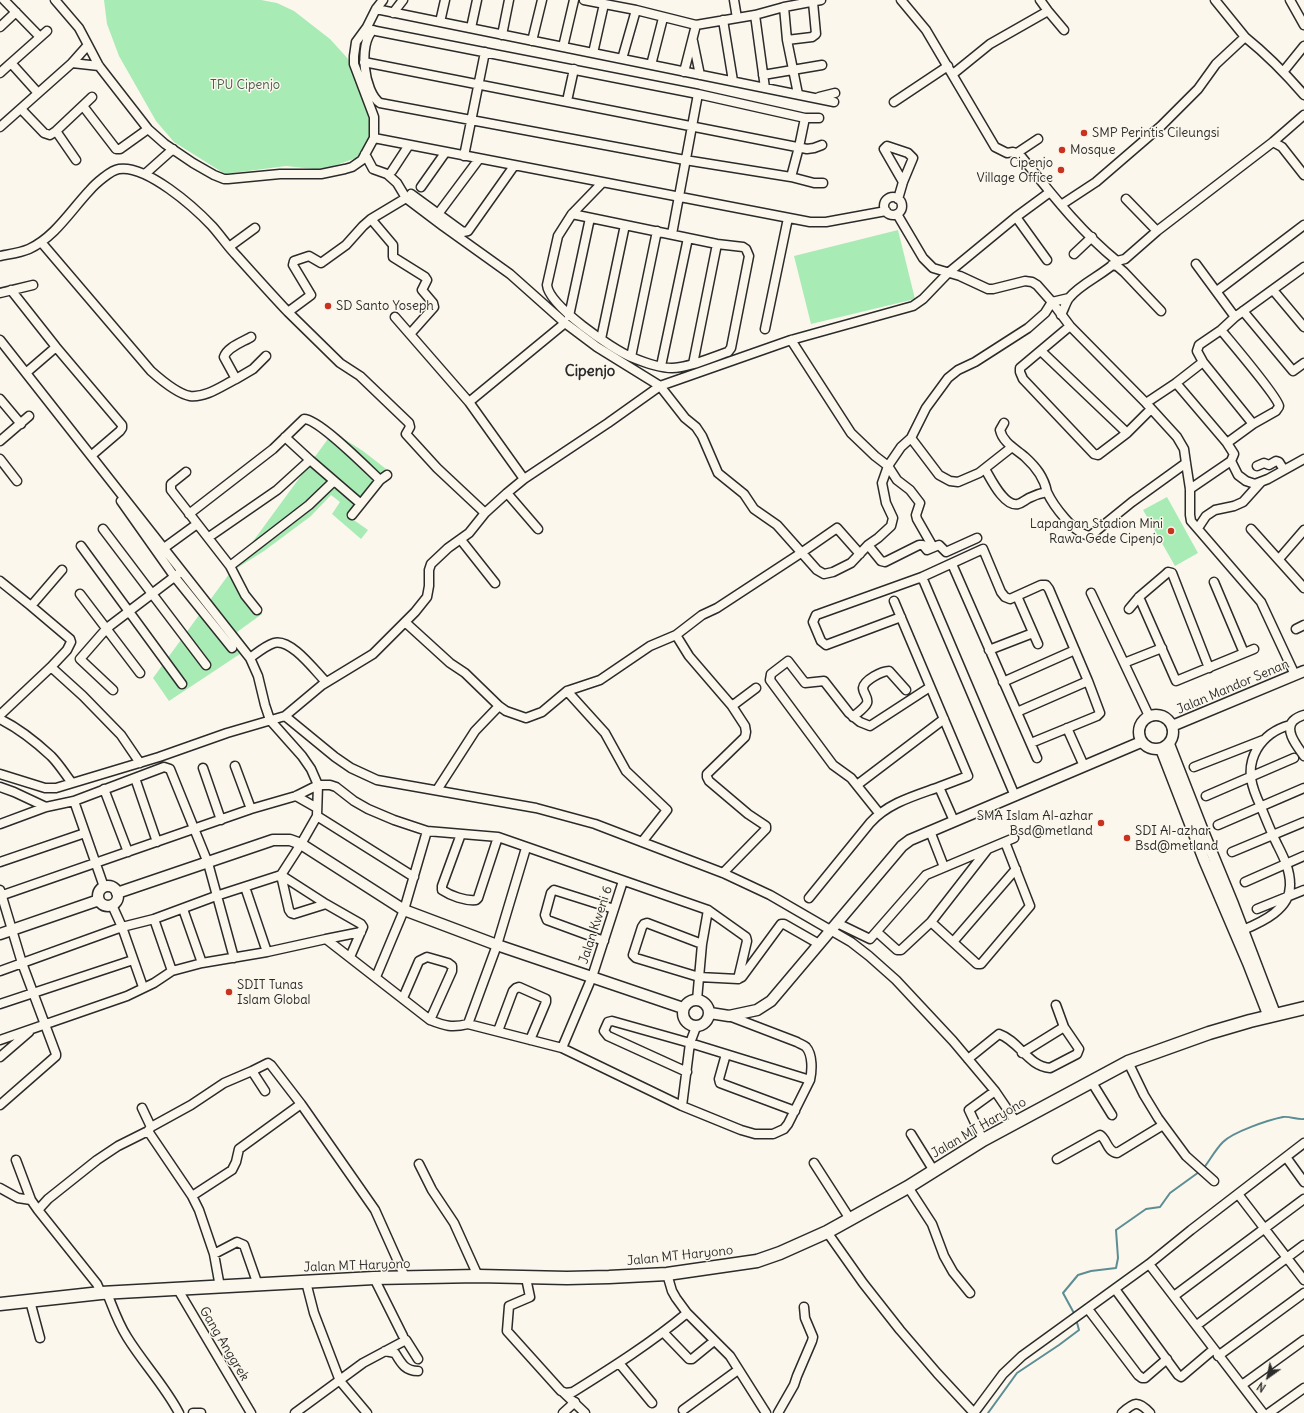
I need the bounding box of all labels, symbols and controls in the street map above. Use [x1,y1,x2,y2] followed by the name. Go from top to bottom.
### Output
[210,77,280,93] park label: TPU Cipenjo
[1092,125,1220,141] place label: SMP Perintis Cileungsi
[1079,128,1089,138] marker: SMP Perintis Cileungsi
[1070,142,1115,158] place label: Mosque
[1057,145,1067,155] marker: Mosque
[977,155,1053,186] place label: Cipenjo Village Office
[1056,165,1066,175] marker: Cipenjo Village Office
[336,298,434,314] place label: SD Santo Yoseph
[323,301,333,311] marker: SD Santo Yoseph
[565,363,615,381] district label: Cipenjo
[1030,516,1163,547] place label: Lapangan Stadion Mini Rawa Gede Cipenjo
[1166,526,1176,536] marker: Lapangan Stadion Mini Rawa Gede Cipenjo
[1175,656,1291,718] street label: Jalan Mandor Senan
[977,808,1093,839] place label: SMA Islam Al-azhar Bsd@metland
[1096,818,1106,828] marker: SMA Islam Al-azhar Bsd@metland
[1135,823,1218,854] place label: SDI Al-azhar Bsd@metland
[1122,833,1132,843] marker: SDI Al-azhar Bsd@metland
[576,884,616,966] street label: Jalan Kweni 6
[237,977,311,1008] place label: SDIT Tunas Islam Global
[224,987,234,997] marker: SDIT Tunas Islam Global
[929,1094,1029,1162] street label: Jalan MT Haryono
[626,1243,734,1269] street label: Jalan MT Haryono
[303,1256,411,1276] street label: Jalan MT Haryono
[196,1304,252,1384] street label: Gang Anggrek
[1248,1357,1288,1397] north arrow
[1254,1379,1268,1395] text: N

